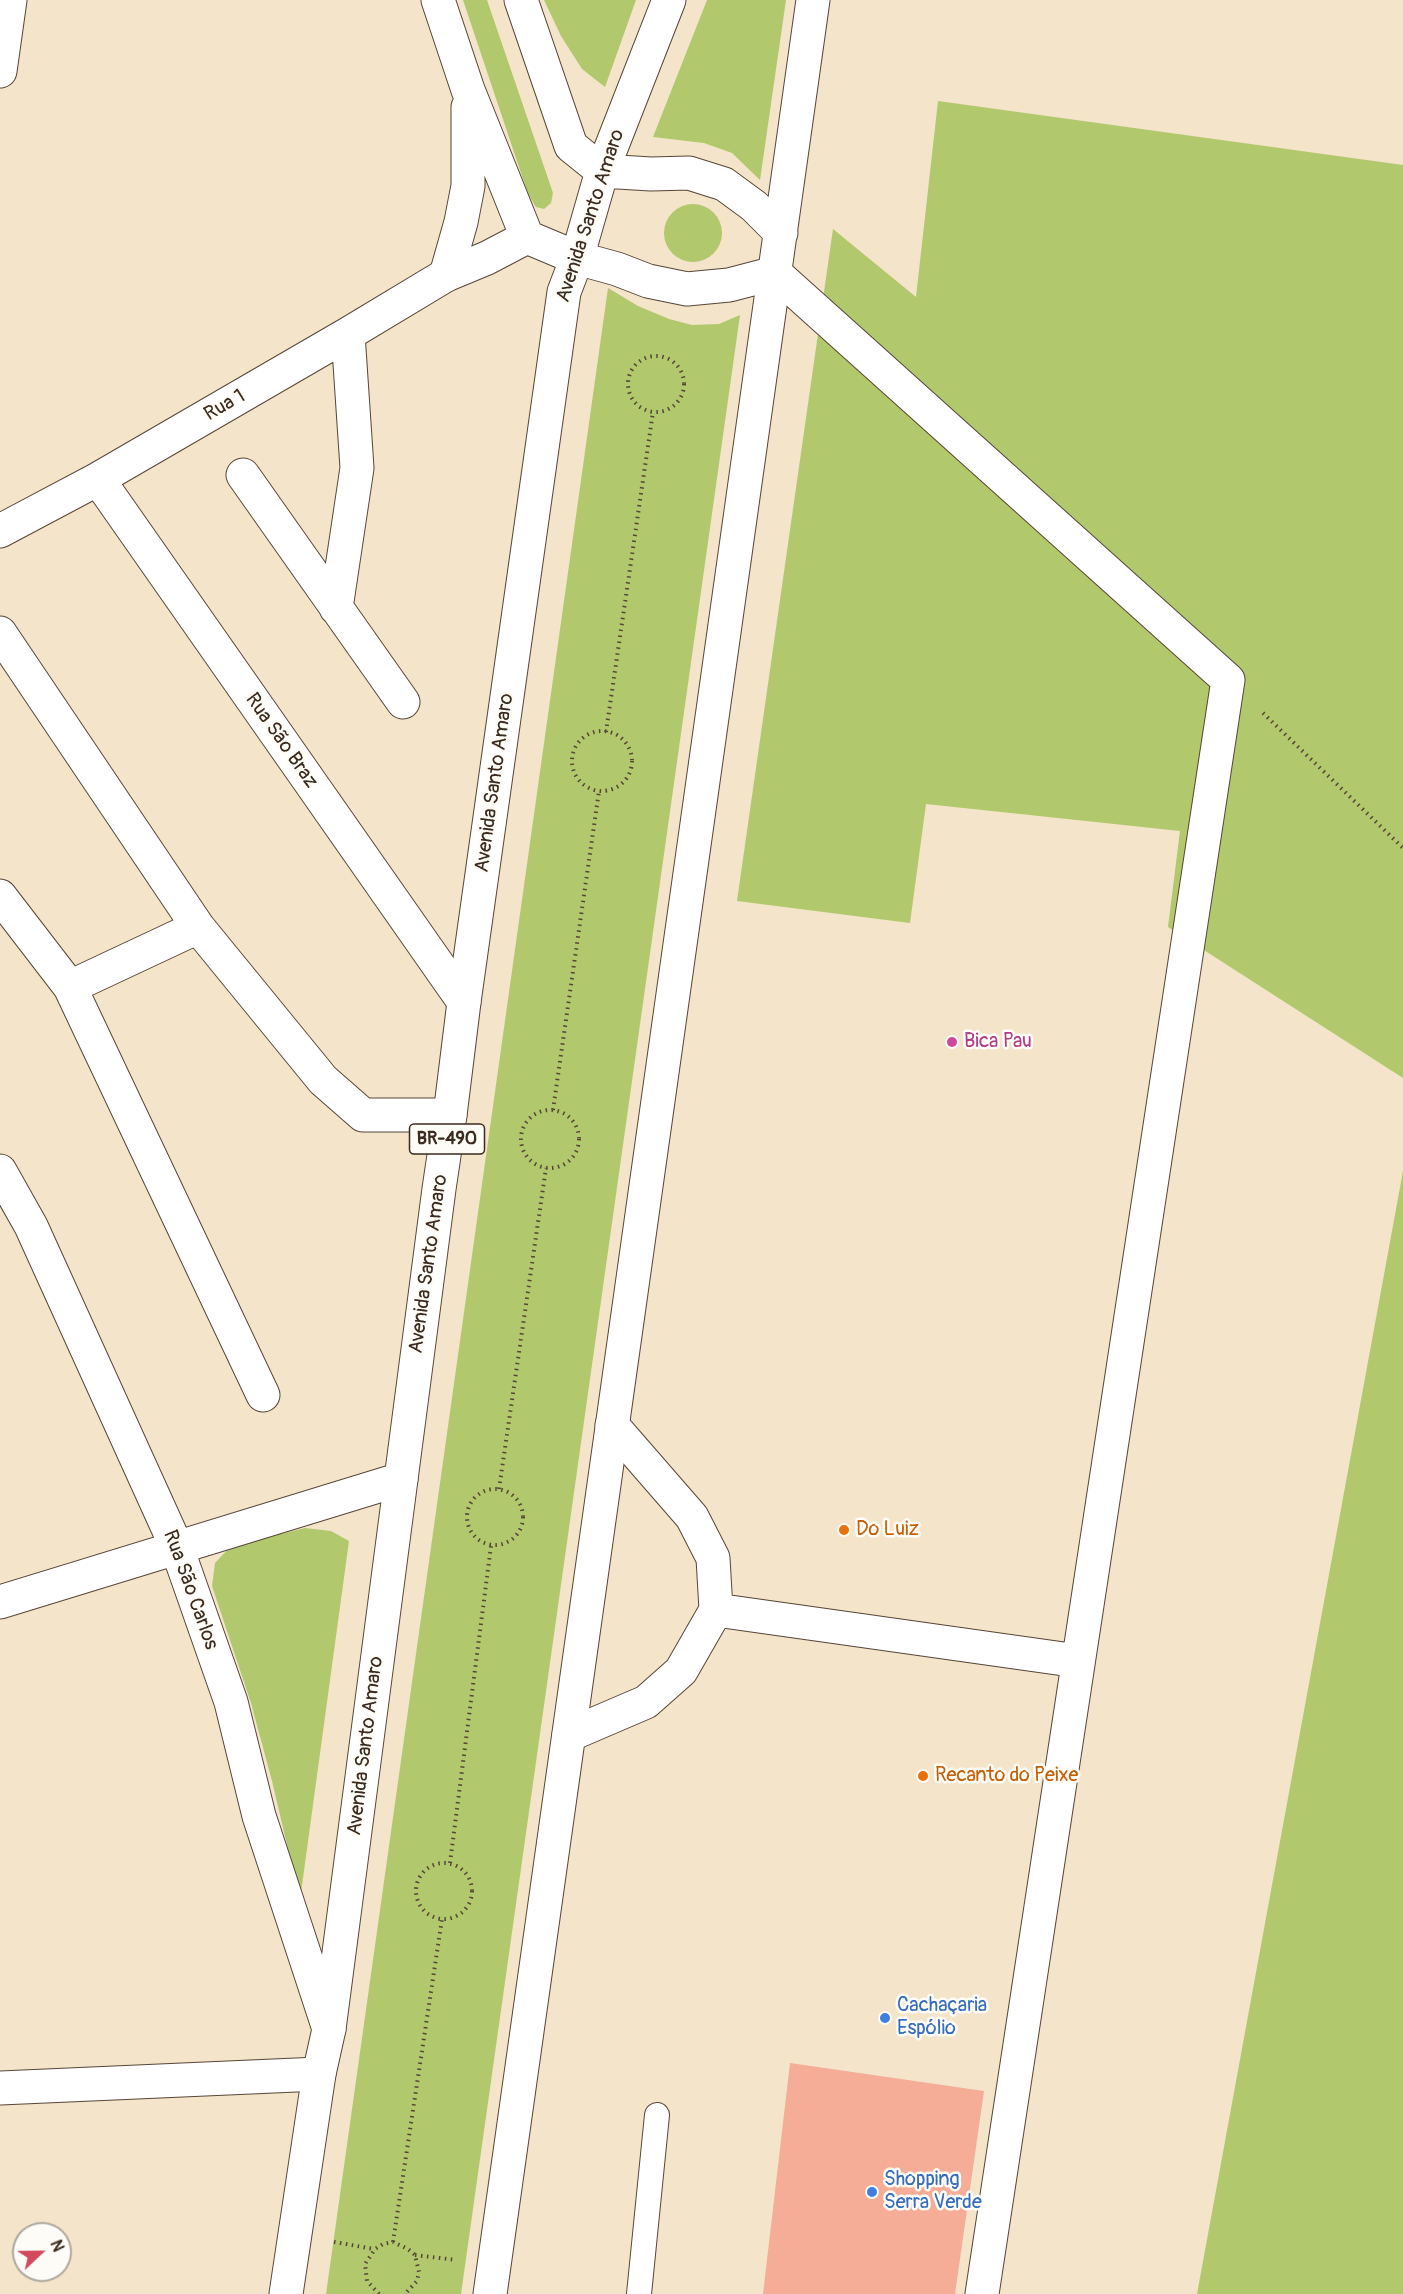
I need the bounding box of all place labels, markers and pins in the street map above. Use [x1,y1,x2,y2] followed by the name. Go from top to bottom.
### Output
[964,1030,1032,1054] place label: Bica Pau
[945,1035,959,1049] marker: Bica Pau
[856,1518,919,1542] place label: Do Luiz
[837,1523,851,1537] marker: Do Luiz
[935,1764,1078,1788] place label: Recanto do Peixe
[916,1769,930,1783] marker: Recanto do Peixe
[897,1994,987,2041] place label: Cachaçaria Espólio
[878,2011,892,2025] marker: Cachaçaria Espólio
[884,2168,982,2215] place label: Shopping Serra Verde
[865,2185,879,2199] marker: Shopping Serra Verde

